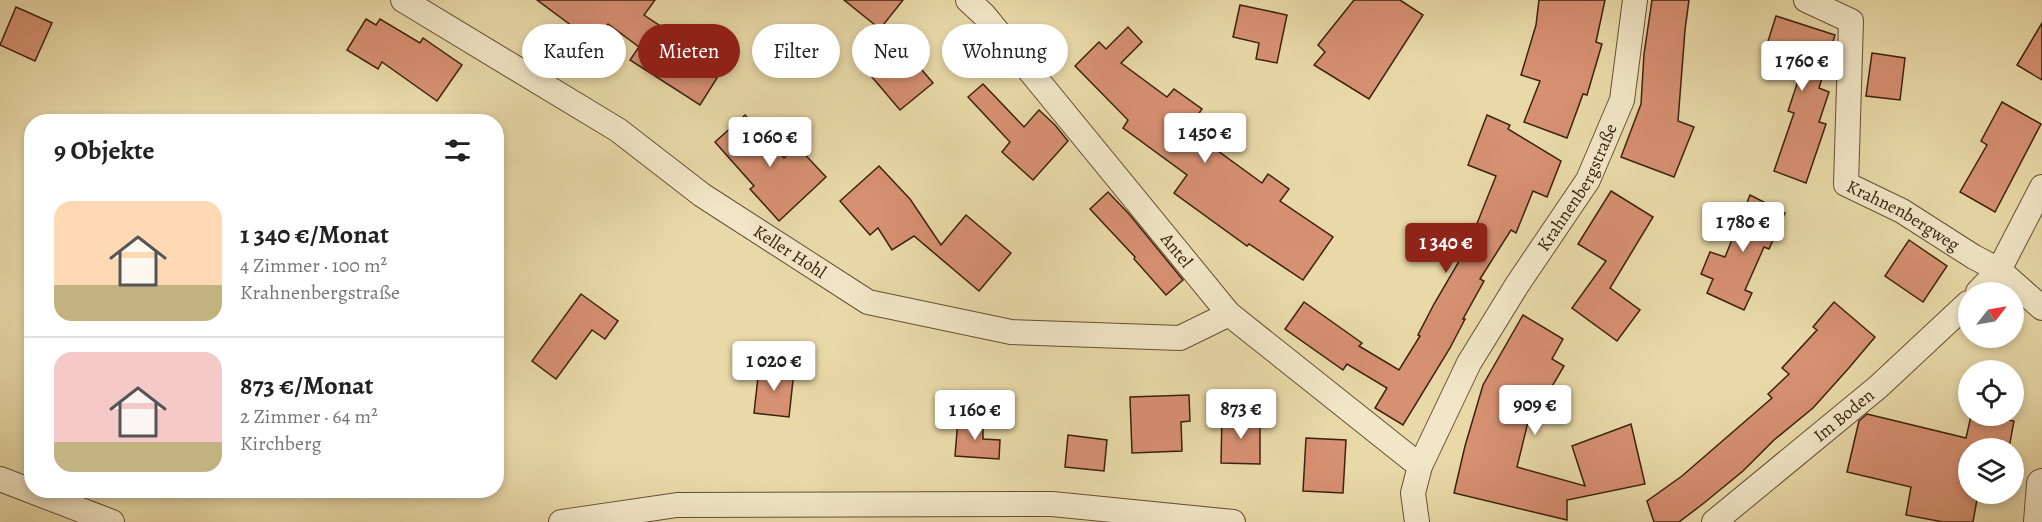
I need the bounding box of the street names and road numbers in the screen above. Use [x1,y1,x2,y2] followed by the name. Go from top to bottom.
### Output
[1531,120,1623,256] street label: Krahnenbergstraße
[1843,174,1964,257] street label: Krahnenbergweg
[749,219,832,284] street label: Keller Hohl
[1155,227,1199,273] street label: Antel
[1808,383,1879,447] street label: Im Boden

